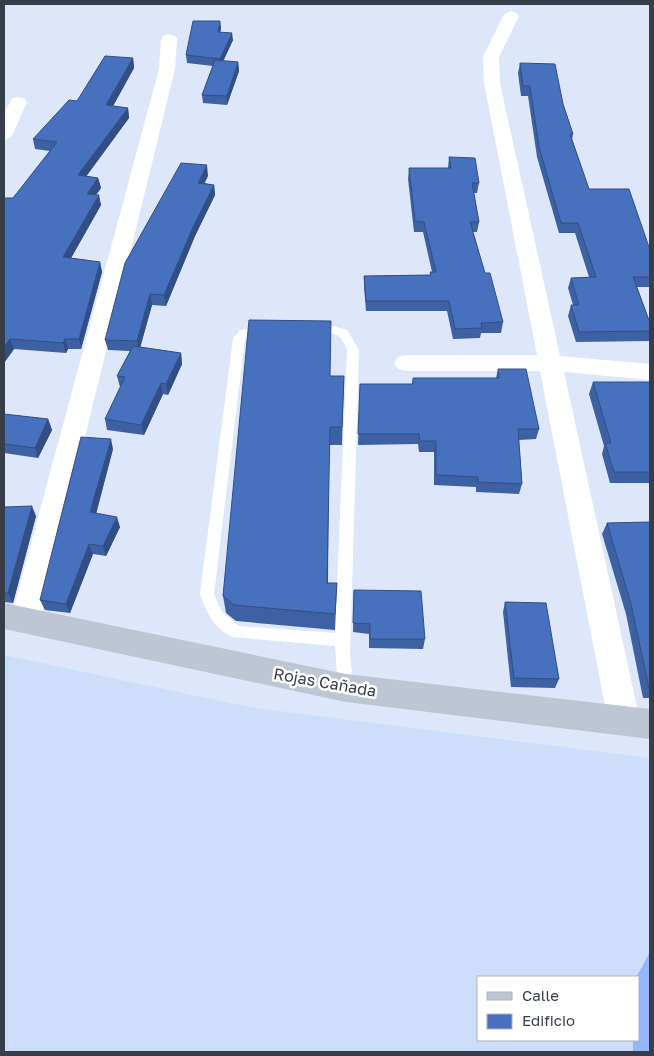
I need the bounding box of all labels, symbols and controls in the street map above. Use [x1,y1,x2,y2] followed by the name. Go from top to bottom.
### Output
[272,663,378,701] street label: Rojas Cañada
[477,976,639,1041] legend
[522,986,559,1004] text: Calle
[522,1011,575,1029] text: Edificio

